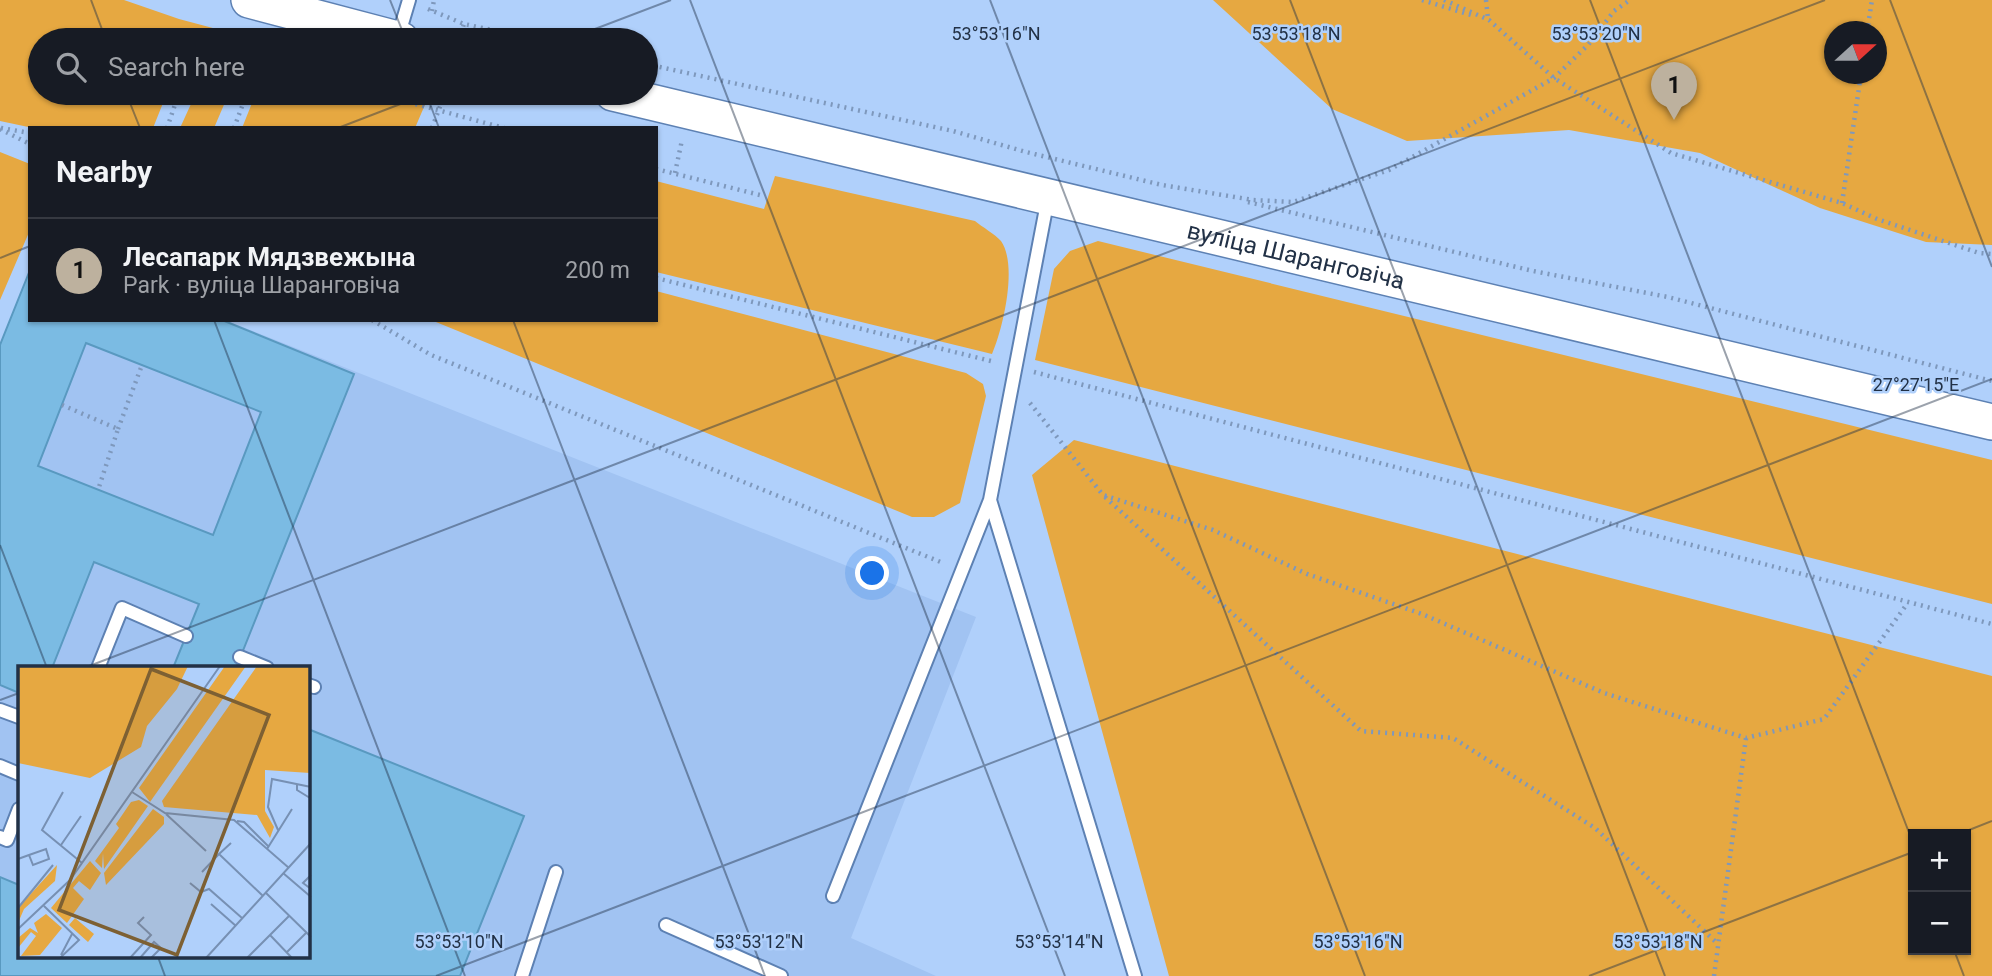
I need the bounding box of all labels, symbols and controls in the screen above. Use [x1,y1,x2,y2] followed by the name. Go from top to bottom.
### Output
[1824,21,1887,84] north arrow
[951,23,1041,44] text: 53°53'16"N
[1251,23,1341,44] text: 53°53'18"N
[1551,23,1641,44] text: 53°53'20"N
[28,28,658,105] search box
[52,48,90,86] icon: search
[108,52,245,82] text: Search here
[1651,62,1697,120] pin: 1
[56,154,152,189] text: Nearby
[1184,216,1407,295] street label: вуліца Шаранговіча
[123,242,416,272] text: Лесапарк Мядзвежына
[72,257,86,284] text: 1
[565,257,630,284] text: 200 m
[123,272,400,299] text: Park · вуліца Шаранговіча
[1873,374,1959,395] text: 27°27'15"E
[855,556,889,590] your location
[18,666,310,958] inset map
[1908,829,1971,955] map controls
[1908,829,1971,892] button: +
[1908,892,1971,955] button: −
[414,931,504,952] text: 53°53'10"N
[714,931,804,952] text: 53°53'12"N
[1014,931,1104,952] text: 53°53'14"N
[1313,931,1403,952] text: 53°53'16"N
[1613,931,1703,952] text: 53°53'18"N

